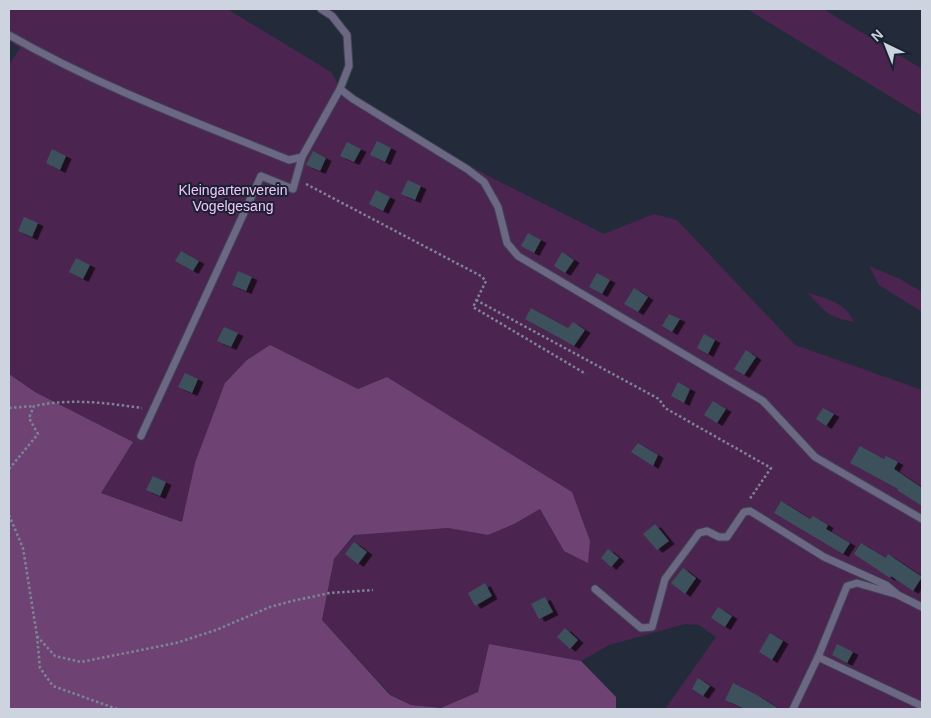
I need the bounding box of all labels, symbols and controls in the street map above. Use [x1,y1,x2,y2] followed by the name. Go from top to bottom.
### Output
[861,20,911,70] north arrow
[868,26,886,45] text: N
[179,182,287,214] park label: Kleingartenverein Vogelgesang

